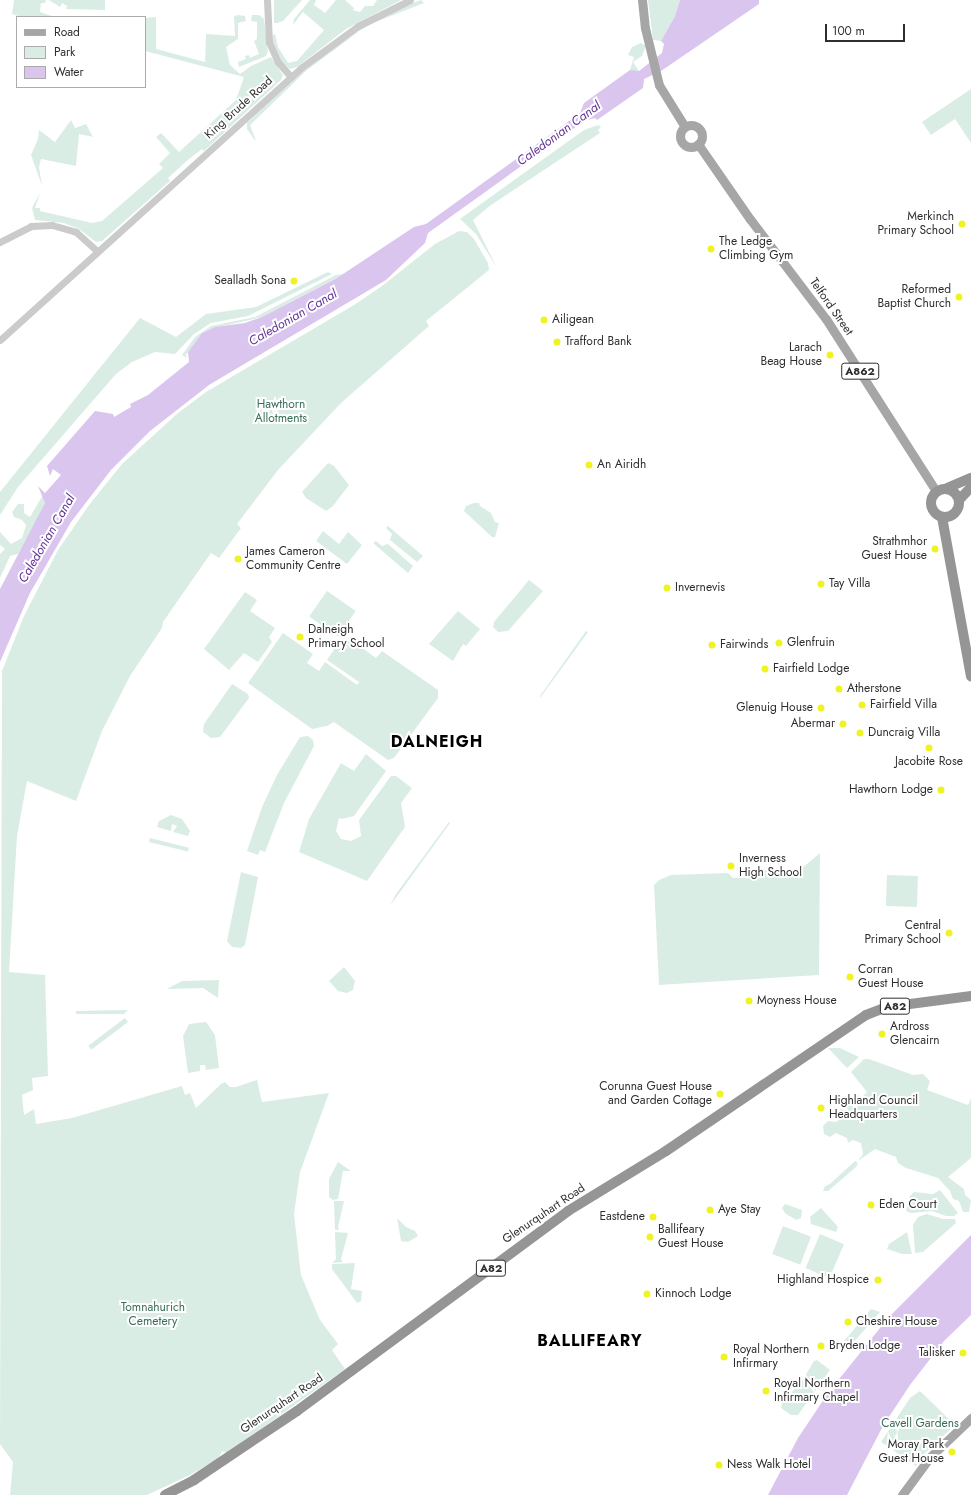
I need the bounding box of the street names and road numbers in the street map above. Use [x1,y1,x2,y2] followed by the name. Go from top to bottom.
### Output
[202,74,276,142] street label: King Brude Road
[806,276,856,338] street label: Telford Street
[841,362,879,380] road number: A862
[879,997,911,1015] road number: A82
[500,1181,588,1247] street label: Glenurquhart Road
[475,1259,507,1277] road number: A82
[238,1371,326,1437] street label: Glenurquhart Road

